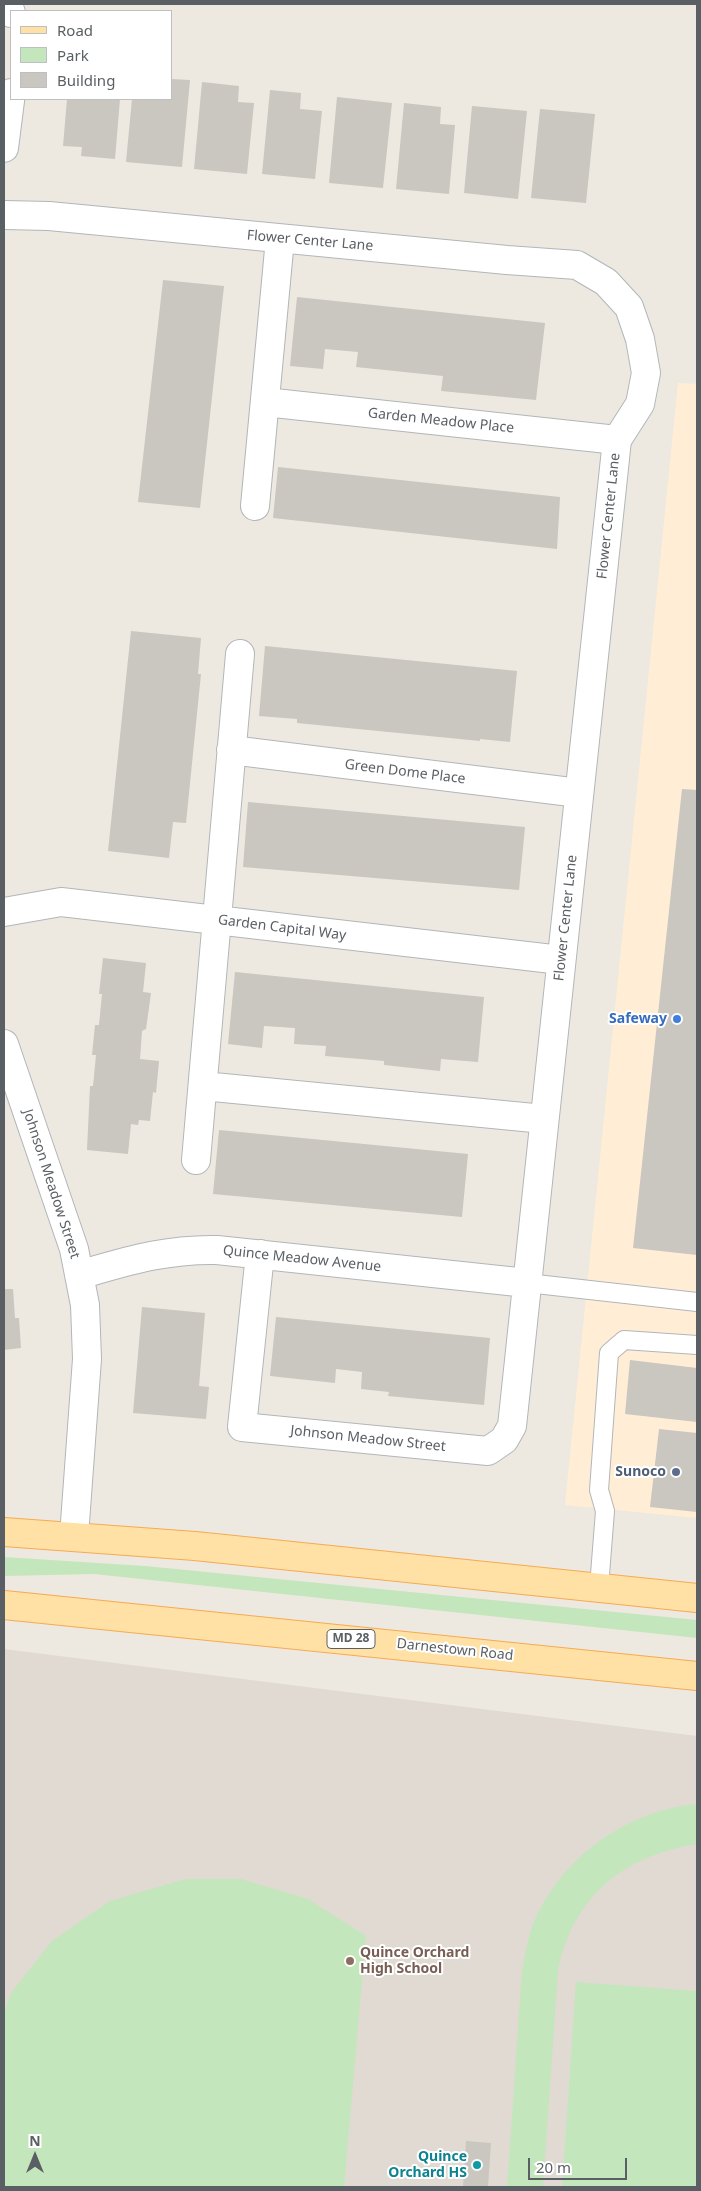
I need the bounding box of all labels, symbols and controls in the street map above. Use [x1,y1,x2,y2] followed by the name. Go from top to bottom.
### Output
[10,10,172,100] legend
[57,20,93,40] text: Road
[57,45,89,65] text: Park
[57,70,115,90] text: Building
[246,227,374,255] street label: Flower Center Lane
[367,405,515,437] street label: Garden Meadow Place
[594,452,624,580] street label: Flower Center Lane
[344,756,466,788] street label: Green Dome Place
[551,854,581,982] street label: Flower Center Lane
[217,912,347,944] street label: Garden Capital Way
[609,1011,667,1027] place label: Safeway
[671,1013,683,1025] marker: Safeway
[19,1107,83,1261] street label: Johnson Meadow Street
[222,1242,382,1276] street label: Quince Meadow Avenue
[290,1422,446,1456] street label: Johnson Meadow Street
[615,1464,666,1480] place label: Sunoco
[670,1466,682,1478] marker: Sunoco
[327,1630,375,1648] road number: MD 28
[396,1636,514,1664] street label: Darnestown Road
[360,1945,469,1978] place label: Quince Orchard High School
[344,1955,356,1967] marker: Quince Orchard High School
[10,2131,60,2181] north arrow
[29,2131,41,2150] text: N
[531,2148,630,2180] scale bar
[388,2149,467,2182] place label: Quince Orchard HS
[536,2157,571,2177] text: 20 m
[471,2159,483,2171] marker: Quince Orchard HS

